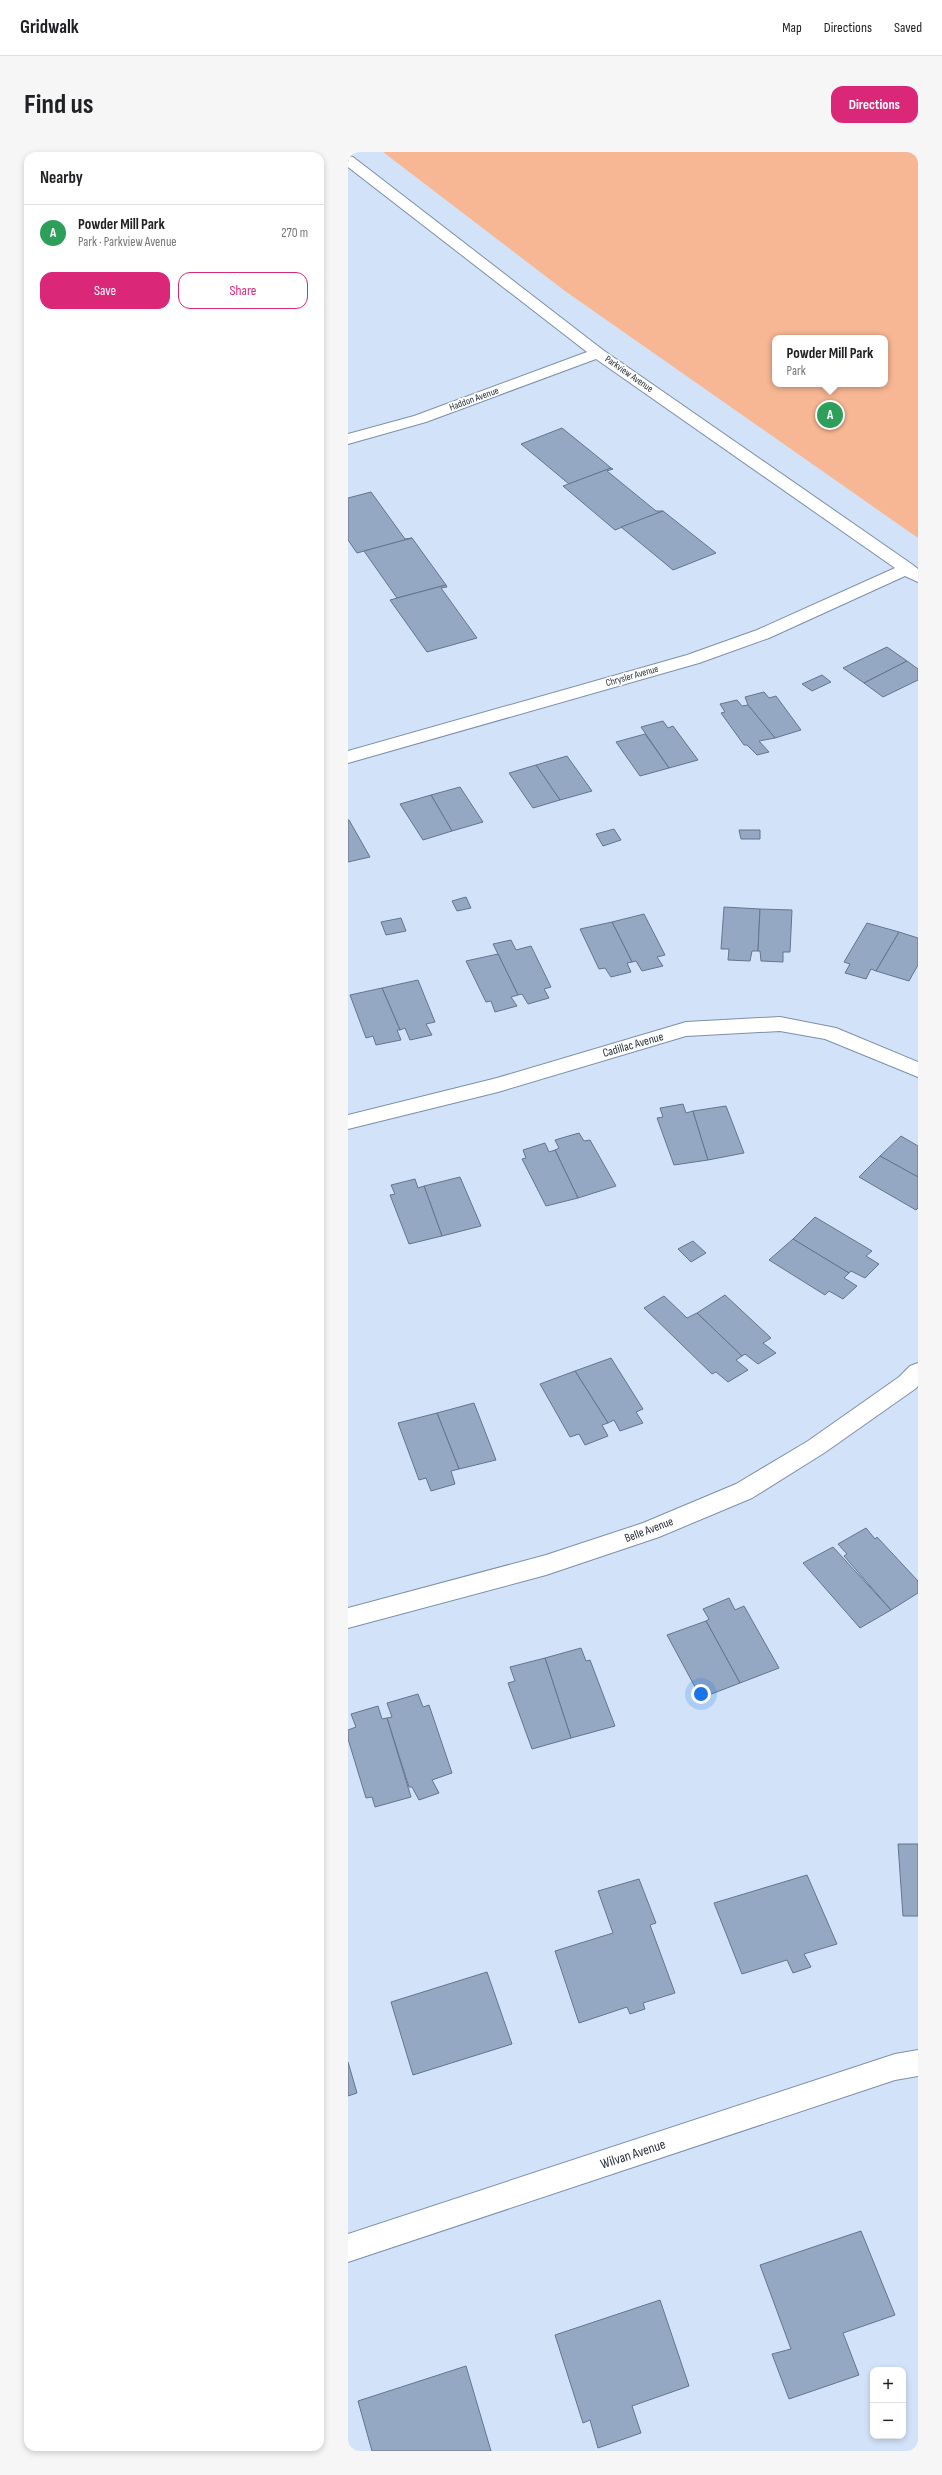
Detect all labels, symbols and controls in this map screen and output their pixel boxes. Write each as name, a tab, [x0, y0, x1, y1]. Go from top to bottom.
text: Gridwalk	[20, 16, 79, 39]
text: Map	[782, 19, 802, 36]
text: Directions	[824, 19, 872, 36]
text: Saved	[894, 19, 922, 36]
button: Directions	[831, 86, 918, 123]
text: Find us	[24, 88, 93, 121]
text: Nearby	[40, 168, 83, 188]
text: Powder Mill Park	[78, 215, 165, 234]
text: A	[50, 225, 56, 241]
text: 270 m	[281, 225, 308, 241]
text: Park · Parkview Avenue	[78, 234, 177, 250]
button: Save	[40, 272, 170, 309]
button: Share	[178, 272, 308, 309]
popup	[772, 335, 888, 387]
text: Powder Mill Park	[787, 344, 873, 363]
street label: Parkview Avenue	[603, 353, 655, 395]
text: Park	[787, 363, 806, 379]
street label: Haddon Avenue	[448, 385, 500, 413]
pin: A	[817, 400, 843, 430]
street label: Chrysler Avenue	[604, 663, 660, 689]
street label: Cadillac Avenue	[601, 1029, 665, 1061]
street label: Belle Avenue	[623, 1514, 676, 1546]
your location	[691, 1684, 711, 1704]
street label: Wilvan Avenue	[598, 2136, 668, 2172]
map controls	[870, 2367, 906, 2439]
button: +	[870, 2367, 906, 2403]
button: −	[870, 2403, 906, 2439]

